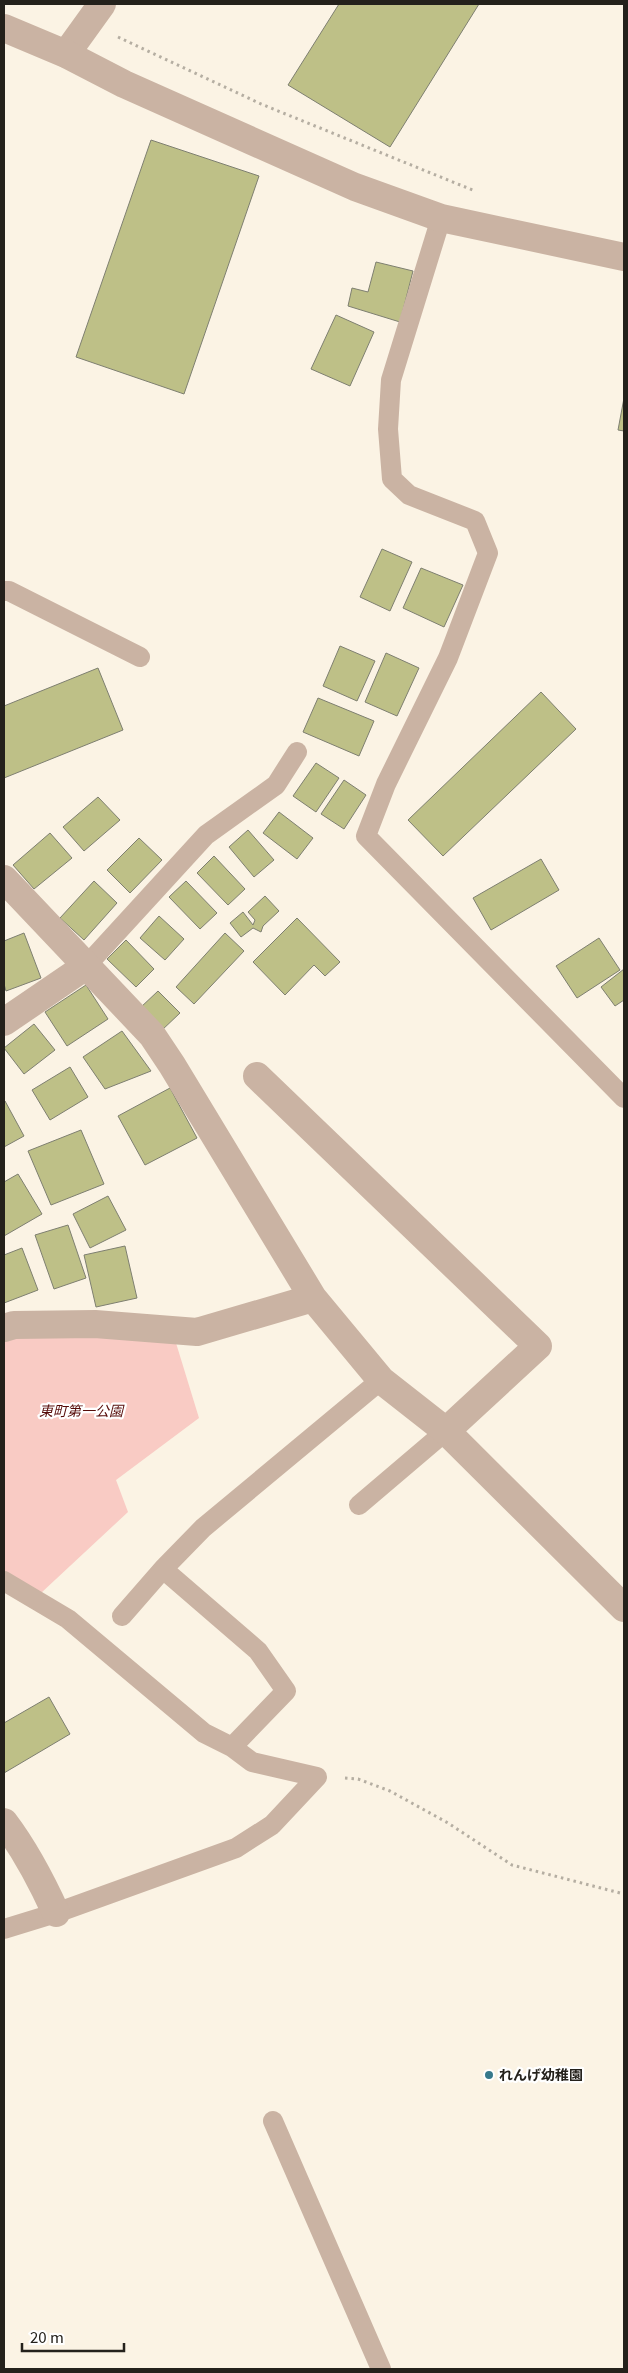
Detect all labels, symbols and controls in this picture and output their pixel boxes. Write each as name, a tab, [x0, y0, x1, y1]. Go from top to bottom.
park label: 東町第一公園	[39, 1400, 125, 1420]
place label: れんげ幼稚園	[499, 2064, 583, 2084]
marker: れんげ幼稚園	[483, 2069, 495, 2081]
scale bar	[22, 2320, 125, 2352]
text: 20 m	[30, 2326, 64, 2347]

